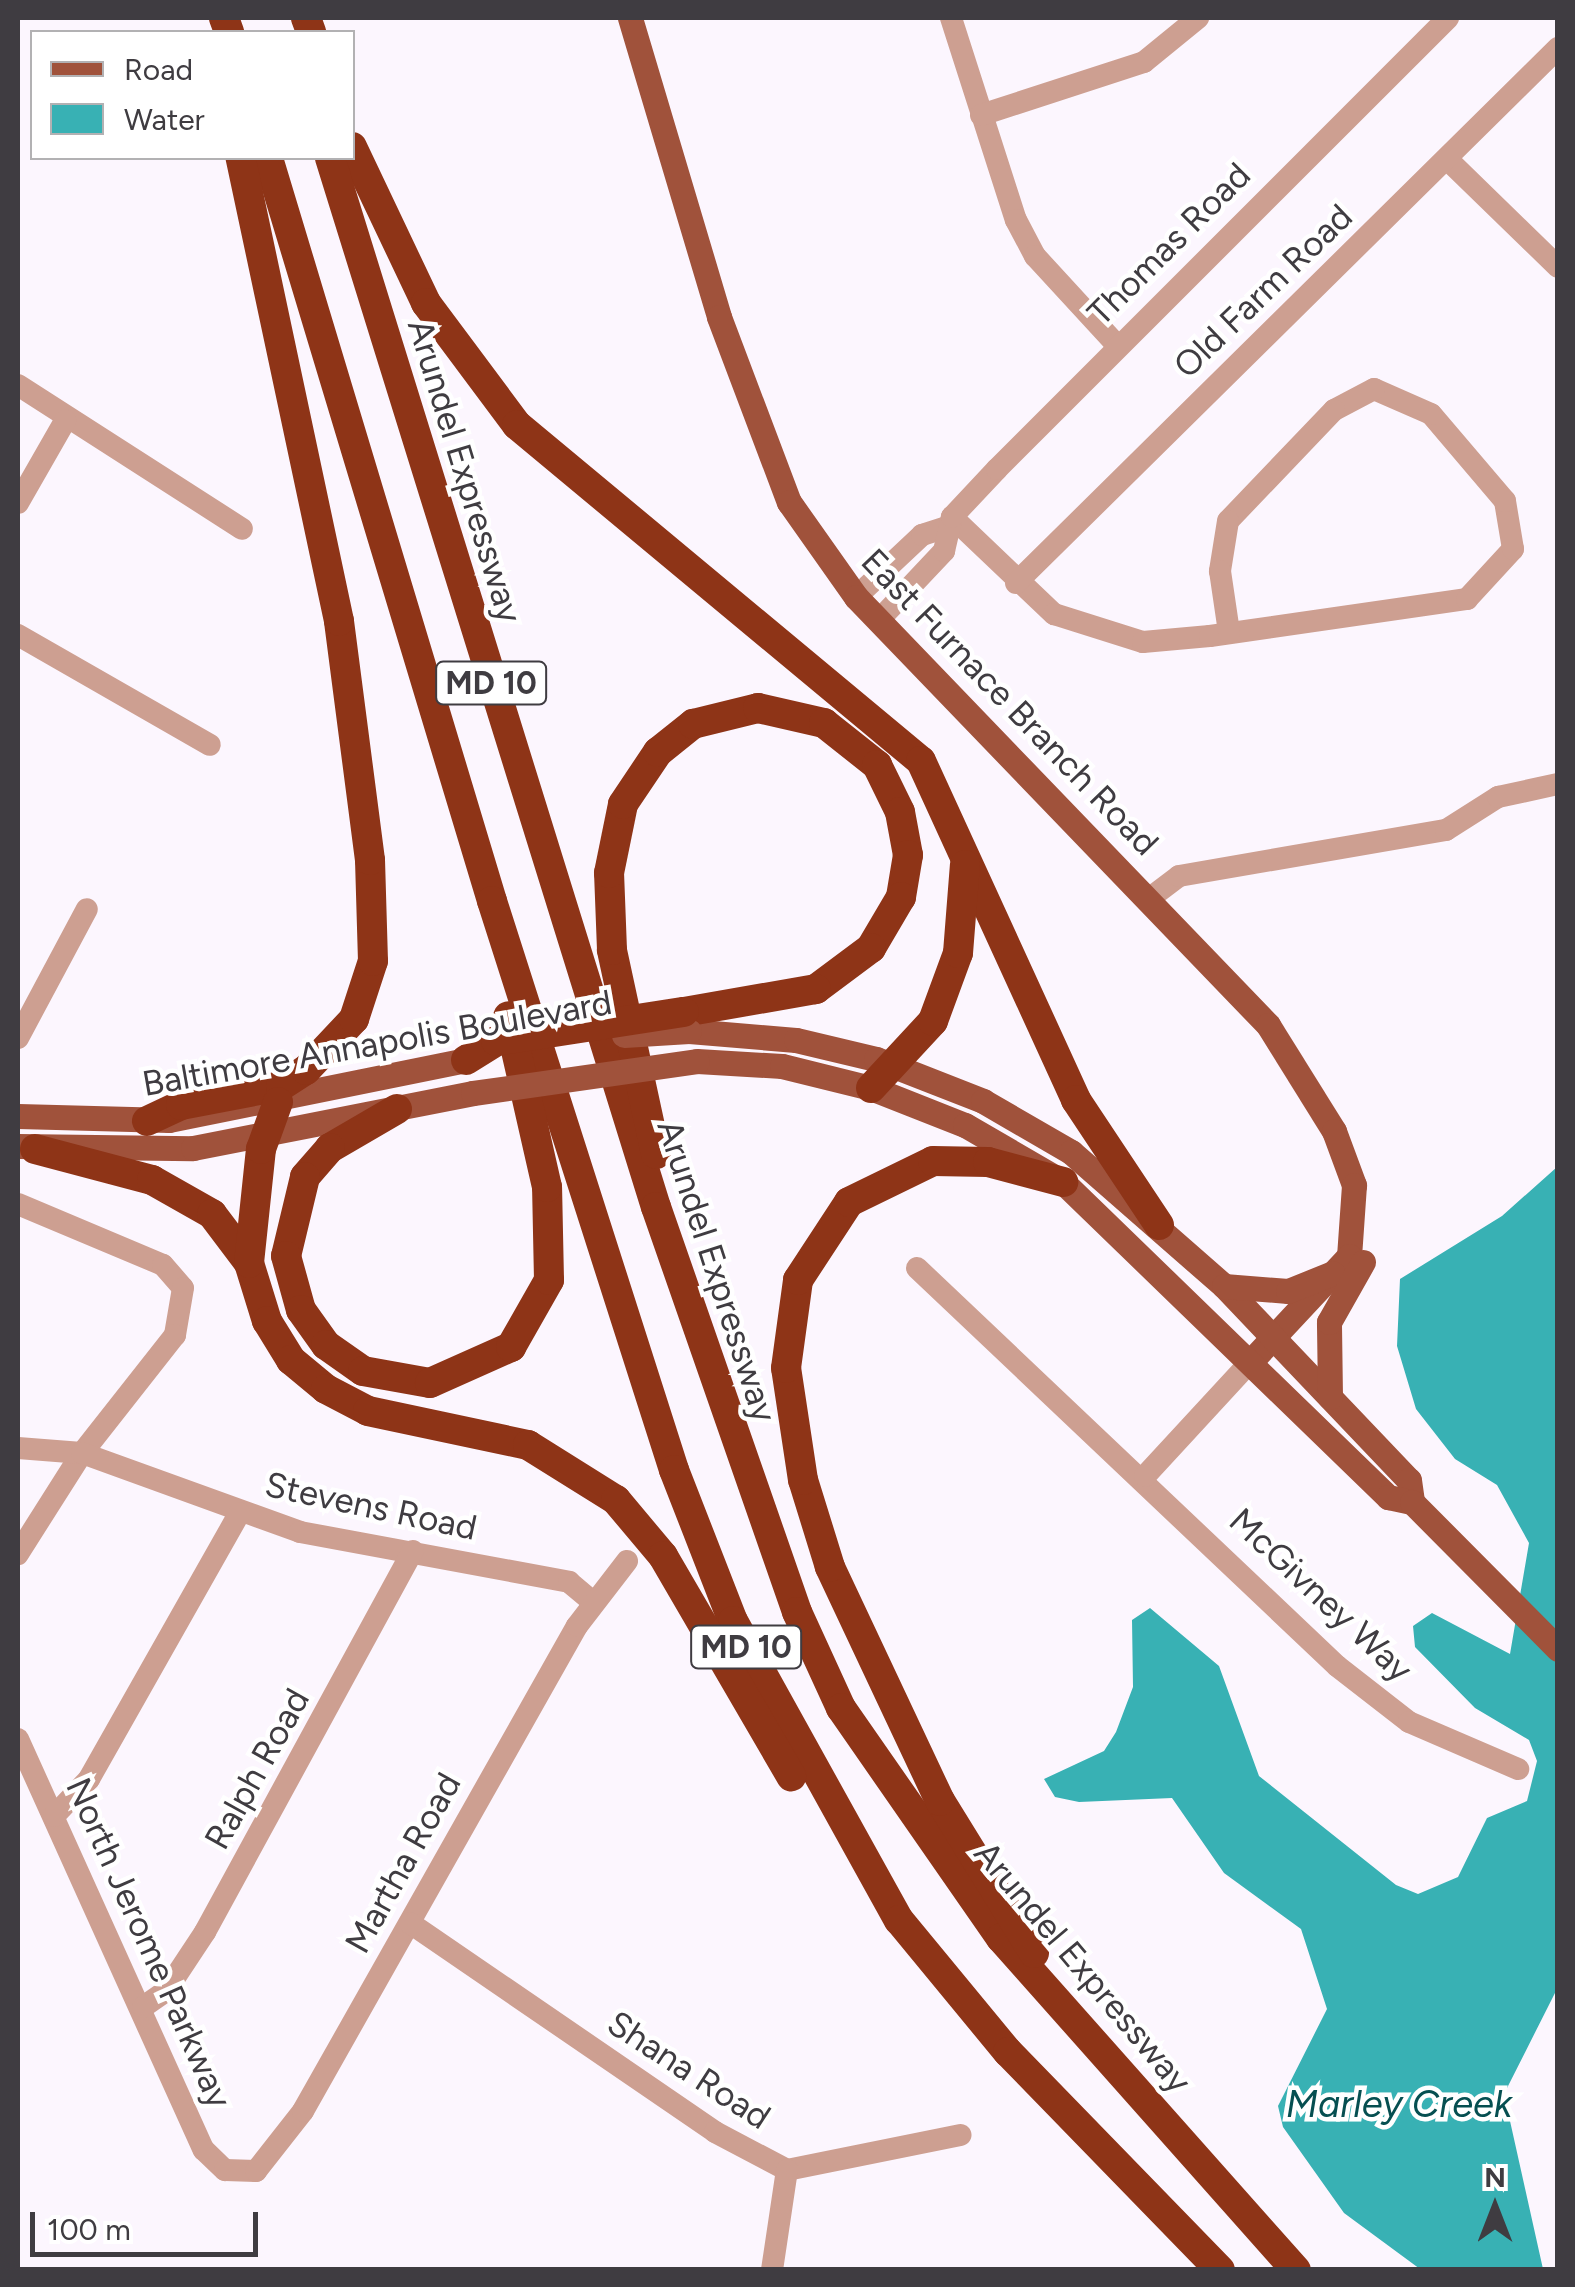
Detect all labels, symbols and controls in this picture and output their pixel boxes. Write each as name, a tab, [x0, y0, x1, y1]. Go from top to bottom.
legend	[30, 30, 355, 160]
text: Road	[124, 51, 193, 88]
text: Water	[124, 101, 205, 138]
street label: Thomas Road	[1079, 154, 1259, 334]
street label: Old Farm Road	[1165, 195, 1361, 387]
street label: Arundel Expressway	[399, 314, 531, 628]
street label: East Furnace Branch Road	[853, 540, 1167, 864]
road number: MD 10	[434, 656, 548, 710]
street label: Baltimore Annapolis Boulevard	[139, 981, 615, 1105]
street label: Arundel Expressway	[648, 1115, 786, 1427]
street label: Stevens Road	[261, 1463, 481, 1549]
street label: McGivney Way	[1221, 1500, 1421, 1690]
road number: MD 10	[688, 1620, 804, 1674]
street label: Ralph Road	[196, 1681, 318, 1857]
street label: Martha Road	[336, 1766, 470, 1960]
street label: North Jerome Parkway	[57, 1771, 241, 2115]
street label: Arundel Expressway	[966, 1833, 1200, 2101]
street label: Shana Road	[600, 2002, 778, 2138]
water label: Marley Creek	[1286, 2082, 1512, 2128]
north arrow	[1445, 2157, 1545, 2257]
text: N	[1484, 2160, 1506, 2194]
scale bar	[35, 2192, 262, 2254]
text: 100 m	[47, 2211, 131, 2248]

